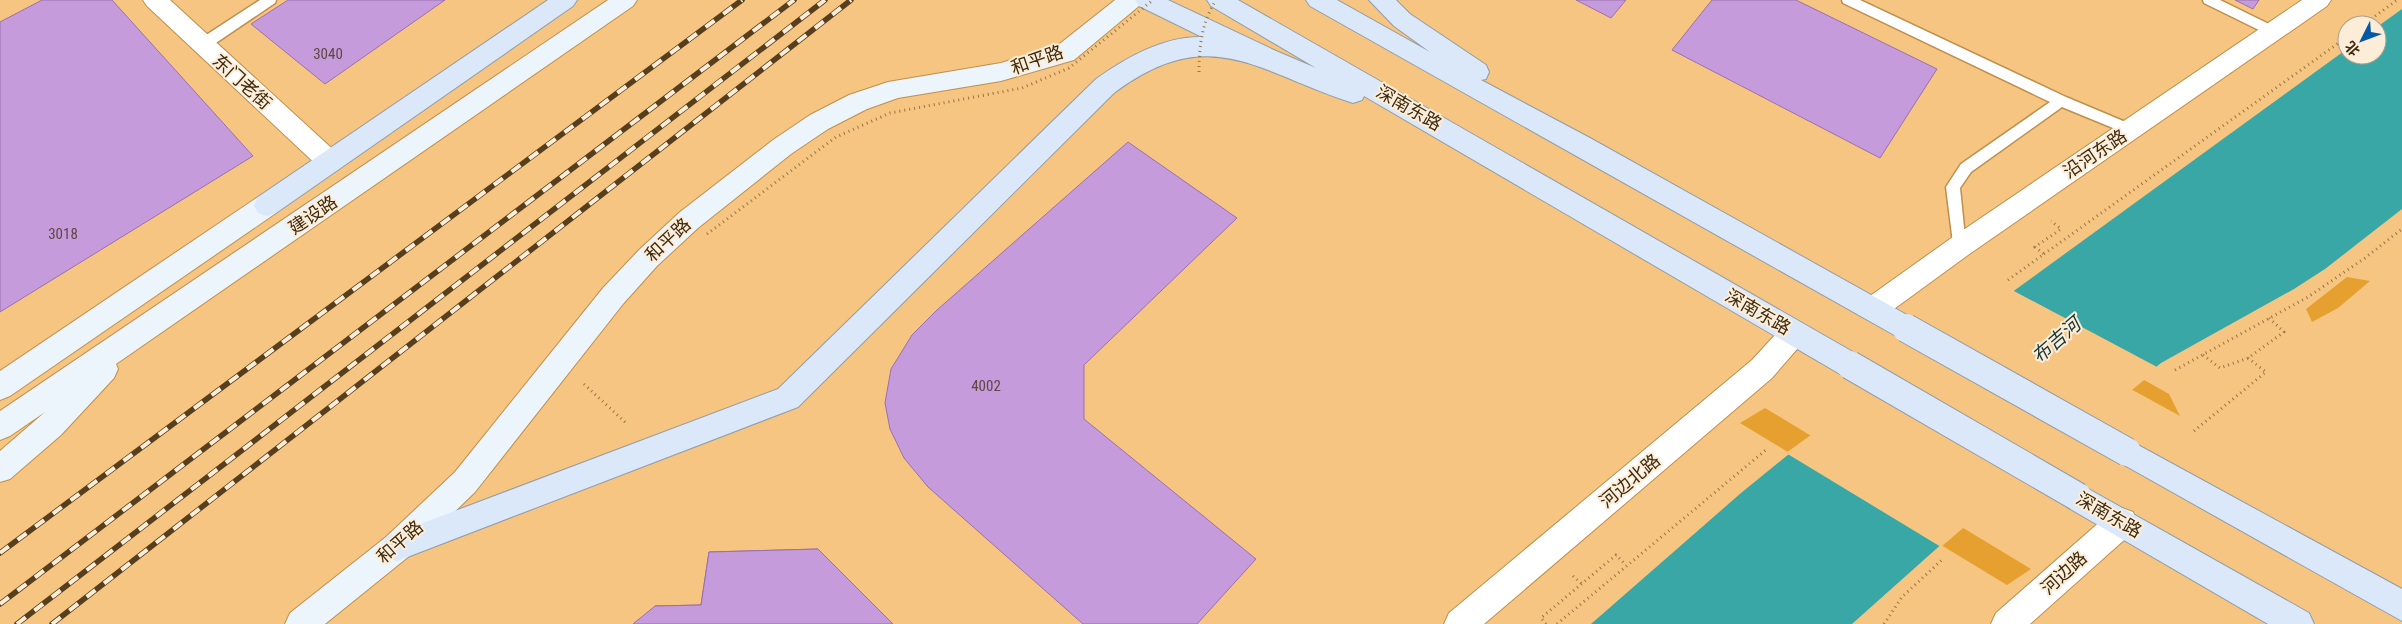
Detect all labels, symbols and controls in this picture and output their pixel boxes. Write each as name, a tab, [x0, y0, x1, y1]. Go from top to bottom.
north arrow	[2337, 15, 2387, 65]
text: 北	[2342, 38, 2363, 59]
street label: 和平路	[1008, 41, 1066, 78]
house number: 3040	[313, 45, 343, 63]
street label: 东门老街	[209, 50, 276, 114]
street label: 深南东路	[1373, 80, 1446, 135]
street label: 沿河东路	[2059, 125, 2130, 182]
street label: 建设路	[284, 191, 341, 238]
street label: 和平路	[641, 214, 695, 266]
house number: 3018	[48, 225, 78, 243]
street label: 深南东路	[1722, 284, 1795, 339]
water label: 布吉河	[2027, 310, 2088, 368]
house number: 4002	[971, 377, 1001, 395]
street label: 河边北路	[1595, 449, 1664, 512]
street label: 深南东路	[2073, 487, 2146, 542]
street label: 和平路	[372, 516, 427, 567]
street label: 河边路	[2037, 547, 2091, 598]

